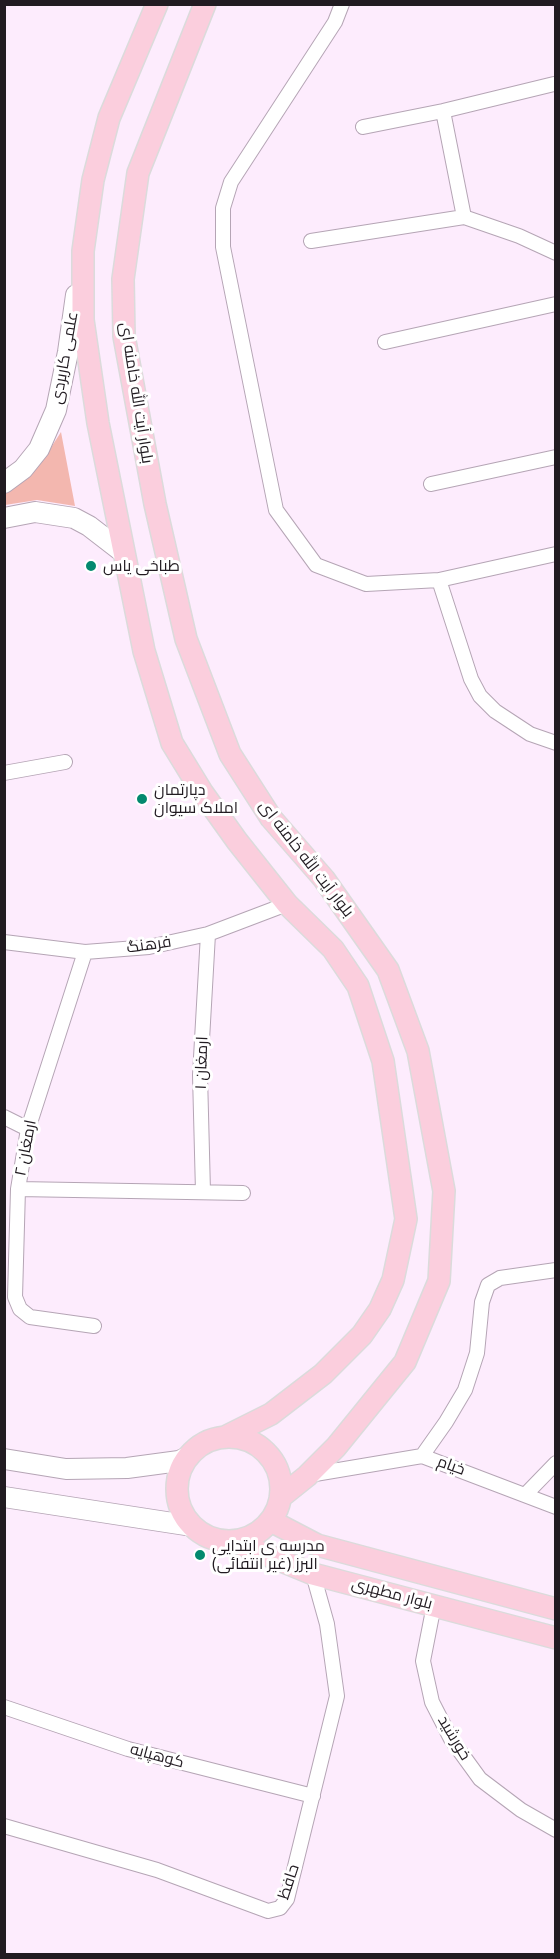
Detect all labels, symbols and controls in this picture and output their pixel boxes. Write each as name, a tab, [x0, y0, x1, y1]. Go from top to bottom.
street label: علمی کاربردی	[47, 310, 83, 406]
street label: بلوار آیت الله خامنه ای	[115, 321, 157, 465]
place label: طباخی یاس	[103, 556, 180, 576]
marker: طباخی یاس	[84, 559, 98, 573]
place label: دپارتمان املاک سیوان	[154, 780, 238, 818]
marker: دپارتمان املاک سیوان	[135, 792, 149, 806]
street label: بلوار آیت الله خامنه ای	[254, 797, 358, 921]
street label: فرهنگ	[125, 932, 173, 958]
street label: ارمغان ۱	[191, 1036, 213, 1090]
street label: ارمغان ۲	[11, 1118, 41, 1178]
street label: خیام	[434, 1452, 468, 1480]
place label: مدرسه ی ابتدایی (غیر انتفائی) البرز	[212, 1536, 325, 1574]
marker: مدرسه ی ابتدایی (غیر انتفائی) البرز	[193, 1548, 207, 1562]
street label: بلوار مطهری	[349, 1574, 435, 1614]
street label: خورشید	[433, 1712, 475, 1764]
street label: کوهپایه	[128, 1740, 186, 1772]
street label: حافظ	[274, 1862, 304, 1902]

